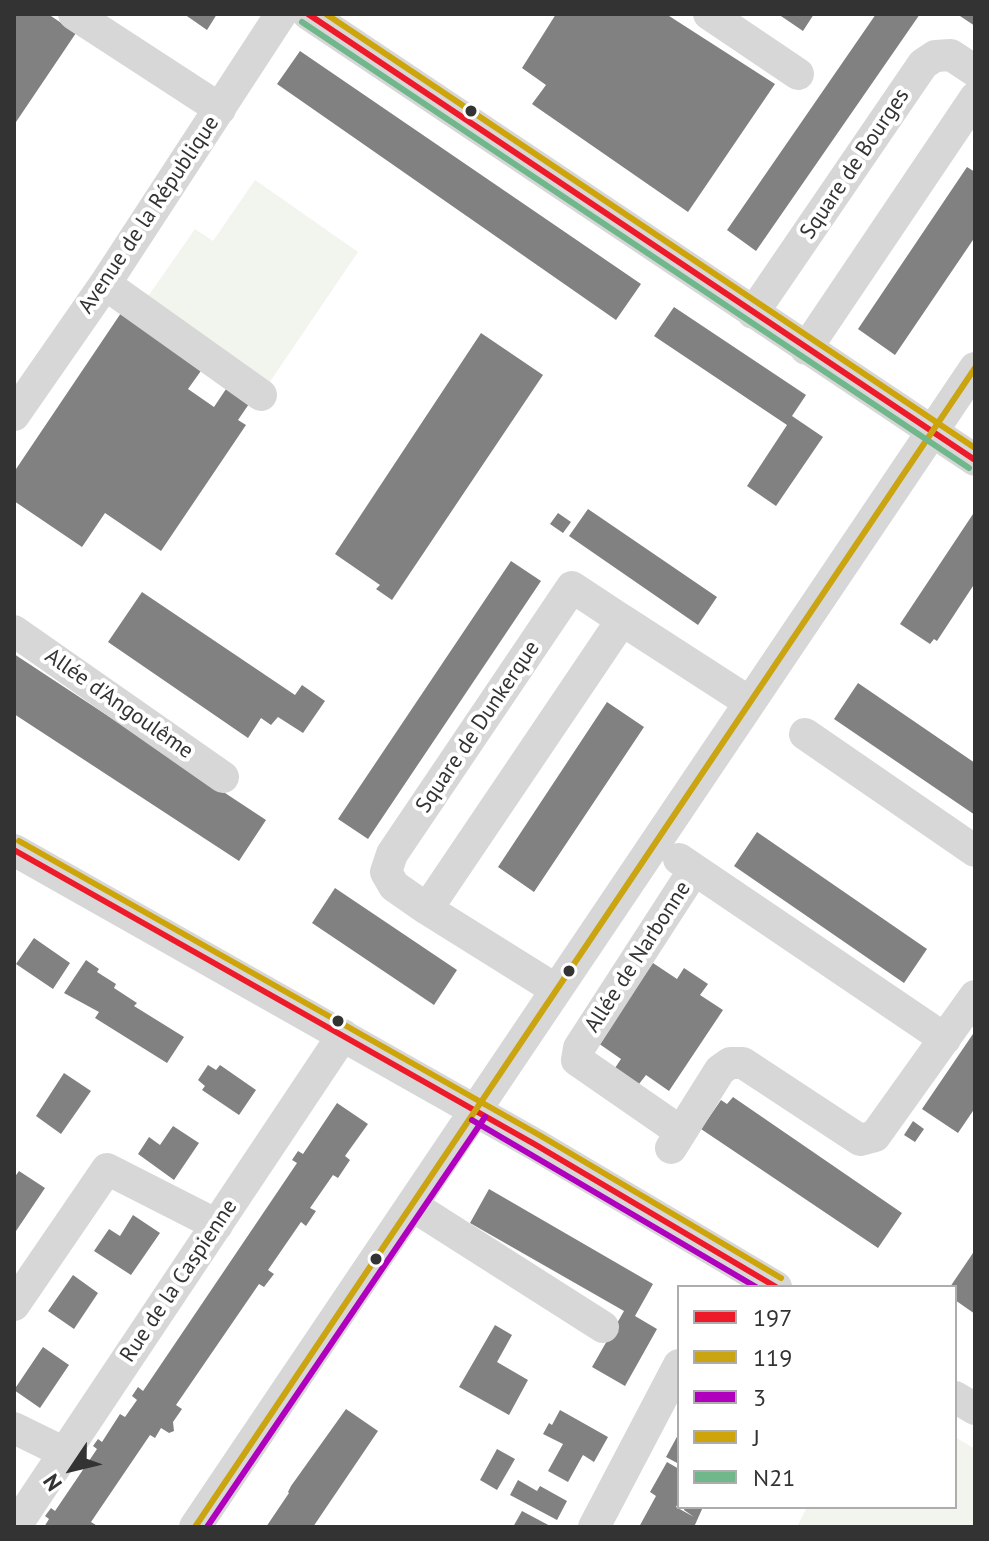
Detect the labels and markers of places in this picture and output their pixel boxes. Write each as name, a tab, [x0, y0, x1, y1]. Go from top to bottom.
unlabelled marker	[463, 103, 479, 119]
unlabelled marker	[561, 963, 577, 979]
unlabelled marker	[330, 1013, 346, 1029]
unlabelled marker	[368, 1251, 384, 1267]

